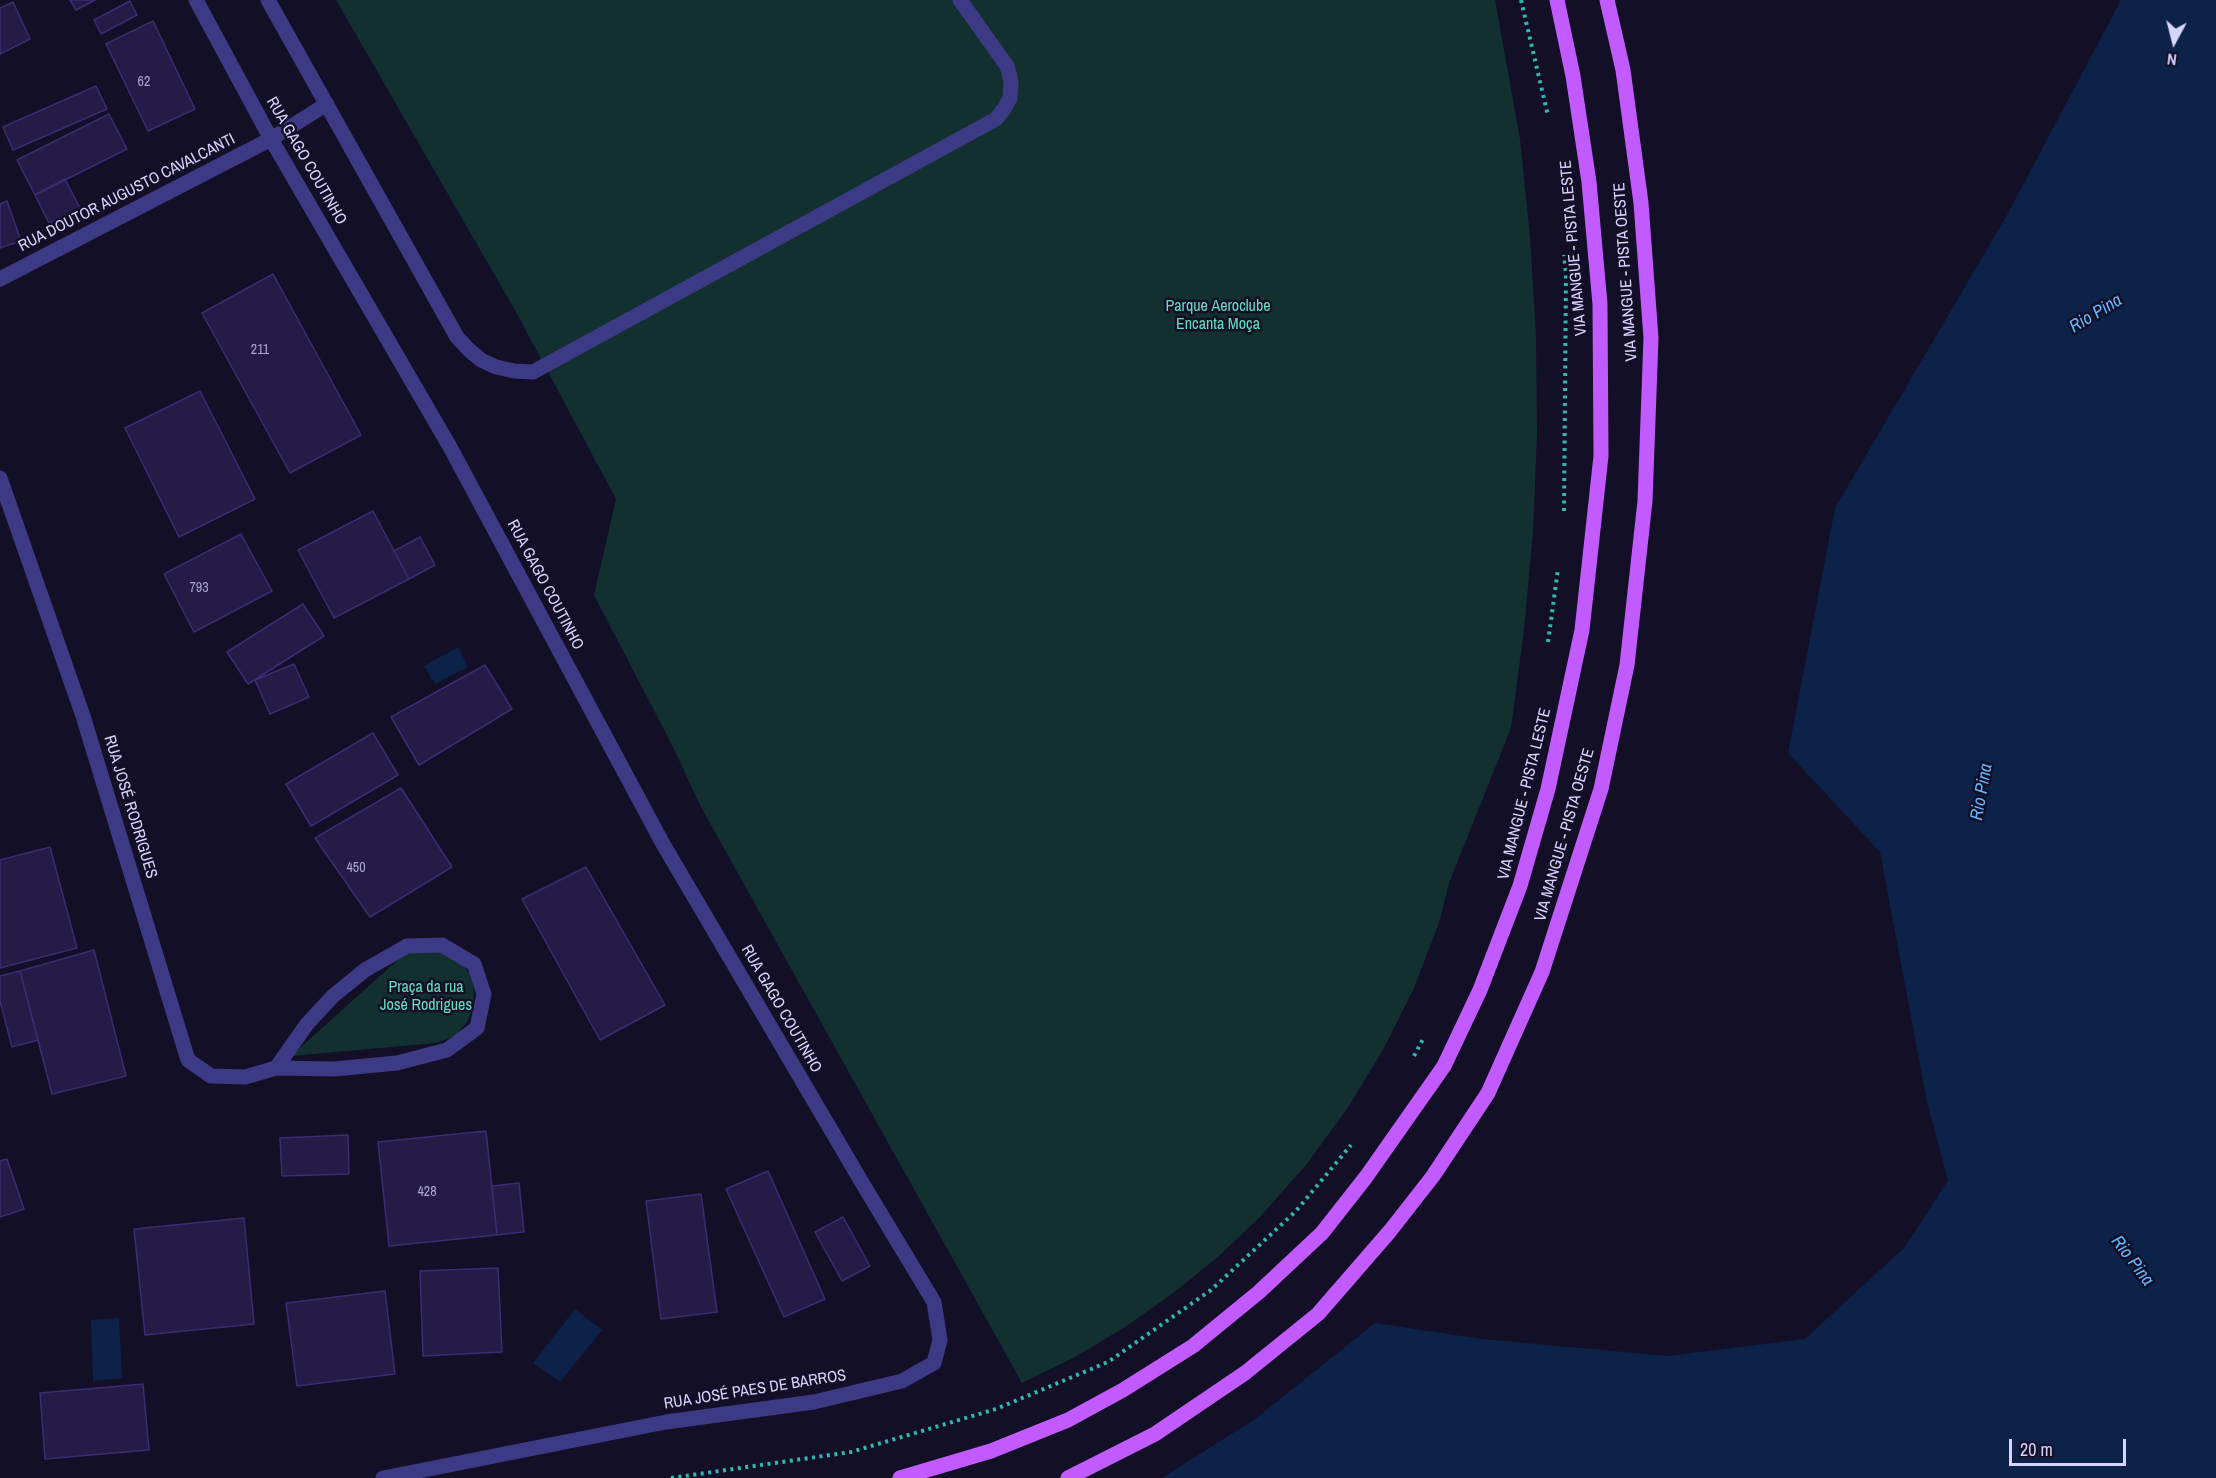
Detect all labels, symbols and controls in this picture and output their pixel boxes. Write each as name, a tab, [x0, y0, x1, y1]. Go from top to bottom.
north arrow	[2144, 12, 2204, 72]
text: N	[2166, 48, 2178, 71]
house number: 62	[138, 74, 150, 90]
street label: RUA GAGO COUTINHO	[262, 94, 350, 228]
street label: RUA DOUTOR AUGUSTO CAVALCANTI	[16, 130, 238, 256]
street label: VIA MANGUE - PISTA LESTE	[1557, 159, 1591, 337]
street label: VIA MANGUE - PISTA OESTE	[1610, 182, 1642, 362]
water label: Rio Pina	[2066, 290, 2126, 338]
park label: Parque Aeroclube Encanta Moça	[1165, 297, 1271, 335]
house number: 211	[251, 342, 269, 358]
street label: RUA GAGO COUTINHO	[503, 517, 587, 653]
house number: 793	[189, 580, 209, 596]
street label: VIA MANGUE - PISTA LESTE	[1494, 706, 1556, 882]
street label: RUA JOSÉ RODRIGUES	[99, 733, 161, 881]
street label: VIA MANGUE - PISTA OESTE	[1531, 746, 1599, 924]
water label: Rio Pina	[1966, 762, 1998, 822]
house number: 450	[346, 860, 366, 876]
street label: RUA GAGO COUTINHO	[737, 942, 825, 1076]
park label: Praça da rua José Rodrigues	[380, 978, 472, 1016]
house number: 428	[417, 1184, 437, 1200]
water label: Rio Pina	[2106, 1232, 2158, 1290]
street label: RUA JOSÉ PAES DE BARROS	[663, 1366, 847, 1414]
scale bar	[2012, 1427, 2129, 1465]
text: 20 m	[2020, 1437, 2053, 1462]

